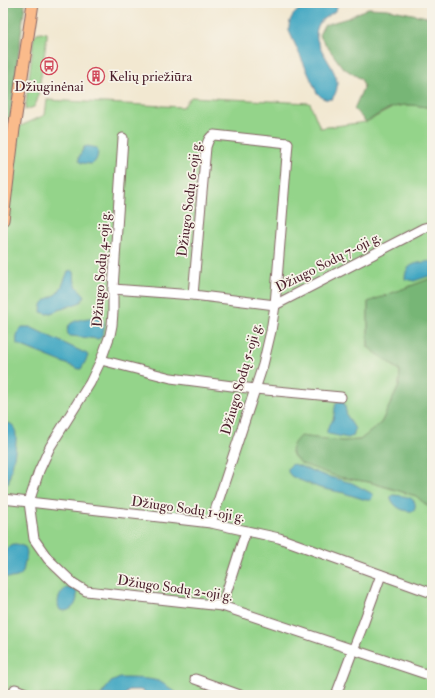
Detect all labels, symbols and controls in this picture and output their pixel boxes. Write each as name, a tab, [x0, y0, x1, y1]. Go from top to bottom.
bus stop icon: Džiuginėnai	[39, 56, 59, 76]
building icon: Kelių priežiūra	[86, 66, 106, 86]
place label: Kelių priežiūra	[109, 68, 193, 86]
place label: Džiuginėnai	[14, 78, 84, 95]
street label: Džiugo Sodų 6-oji g.	[173, 140, 205, 258]
street label: Džiugo Sodų 4-oji g.	[88, 210, 114, 328]
street label: Džiugo Sodų 7-oji g.	[273, 228, 384, 296]
street label: Džiugo Sodų 5-oji g.	[217, 321, 265, 437]
street label: Džiugo Sodų 1-oji g.	[130, 493, 246, 525]
street label: Džiugo Sodų 2-oji g.	[116, 571, 234, 605]

